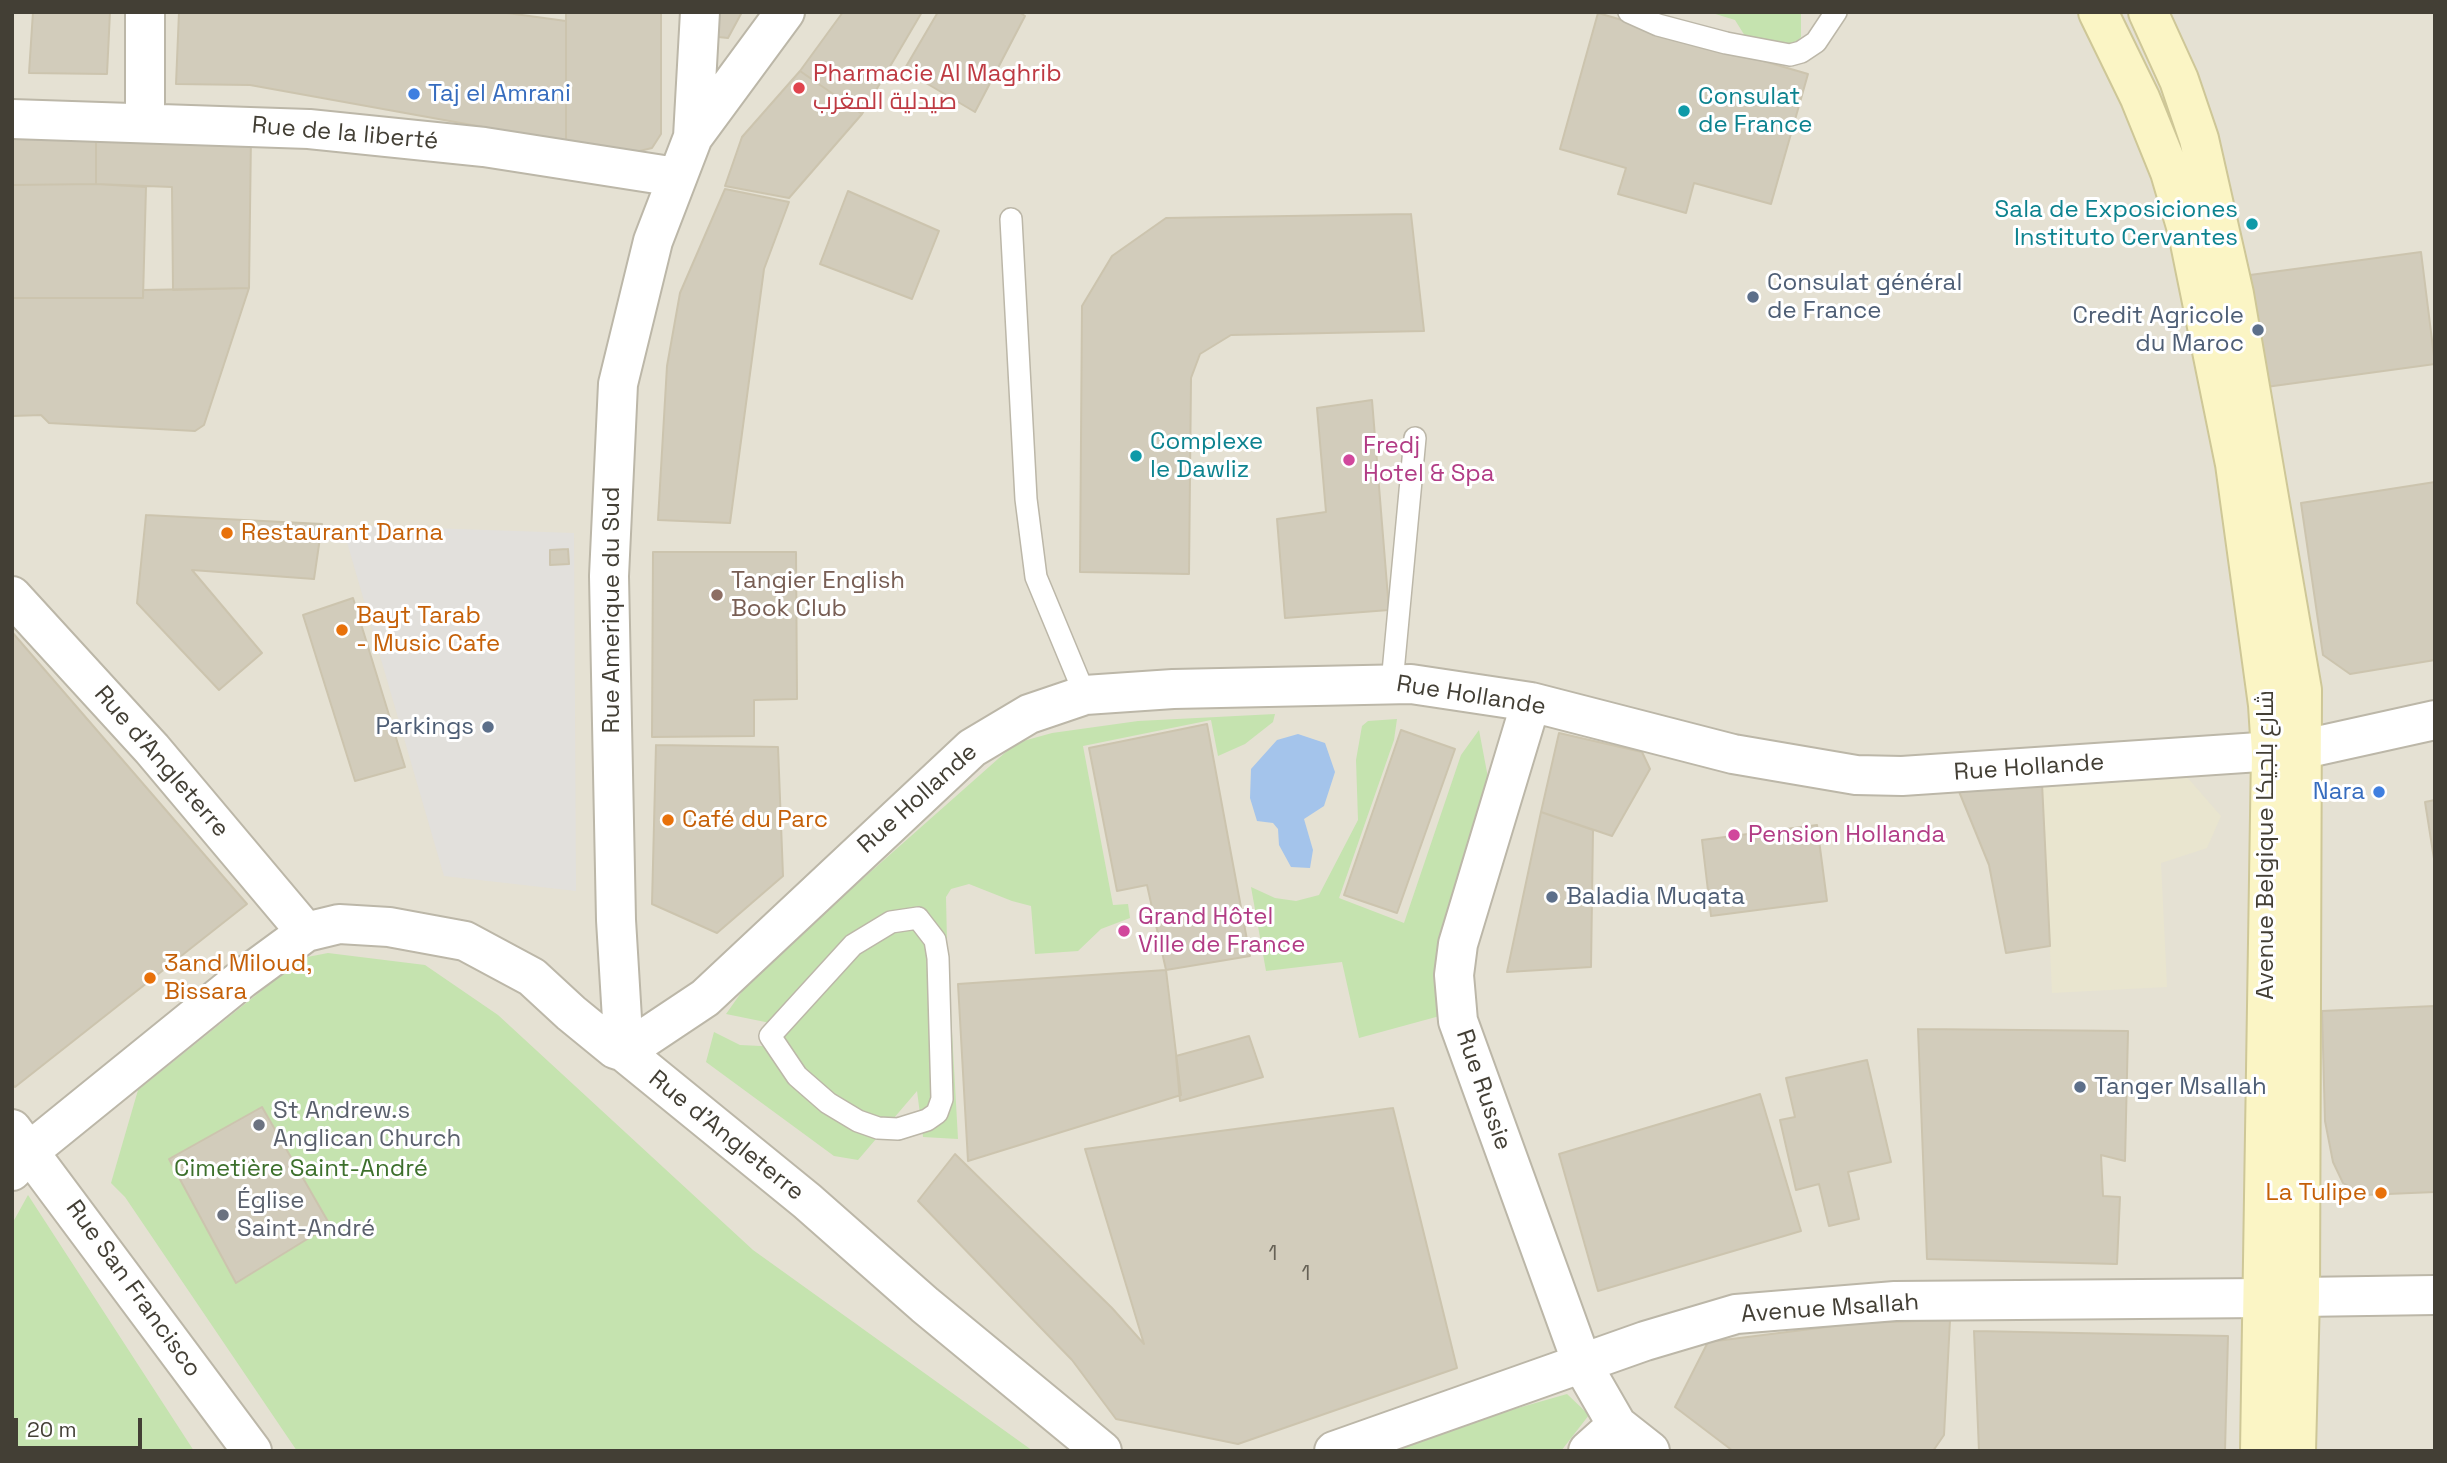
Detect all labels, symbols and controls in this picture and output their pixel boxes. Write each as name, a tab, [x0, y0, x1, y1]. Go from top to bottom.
place label: Pharmacie Al Maghrib صيدلية المغرب	[813, 60, 1062, 116]
place label: Taj el Amrani	[428, 80, 571, 108]
marker: Pharmacie Al Maghrib صيدلية المغرب	[791, 80, 807, 96]
place label: Consulat de France	[1698, 83, 1813, 139]
marker: Taj el Amrani	[406, 86, 422, 102]
marker: Consulat de France	[1676, 103, 1692, 119]
street label: Rue de la liberté	[251, 111, 439, 157]
place label: Sala de Exposiciones Instituto Cervantes	[1995, 196, 2238, 252]
marker: Sala de Exposiciones Instituto Cervantes	[2244, 216, 2260, 232]
place label: Consulat général de France	[1767, 269, 1962, 325]
marker: Consulat général de France	[1745, 289, 1761, 305]
place label: Credit Agricole du Maroc	[2072, 302, 2244, 358]
marker: Credit Agricole du Maroc	[2250, 322, 2266, 338]
place label: Complexe le Dawliz	[1150, 428, 1263, 484]
place label: Fredj Hotel & Spa	[1363, 432, 1495, 488]
marker: Complexe le Dawliz	[1128, 448, 1144, 464]
marker: Fredj Hotel & Spa	[1341, 452, 1357, 468]
street label: Rue Amerique du Sud	[598, 487, 626, 733]
place label: Restaurant Darna	[241, 519, 443, 547]
marker: Restaurant Darna	[219, 525, 235, 541]
place label: Tangier English Book Club	[731, 567, 905, 623]
marker: Tangier English Book Club	[709, 587, 725, 603]
place label: Bayt Tarab - Music Cafe	[356, 602, 500, 658]
marker: Bayt Tarab - Music Cafe	[334, 622, 350, 638]
street label: Rue Hollande	[1394, 670, 1548, 722]
street label: Rue d'Angleterre	[87, 680, 235, 844]
street label: Avenue Belgique شارع بلجيكا	[2252, 690, 2280, 1000]
place label: Parkings	[375, 713, 474, 741]
marker: Parkings	[480, 719, 496, 735]
street label: Rue Hollande	[852, 738, 984, 860]
street label: Rue Hollande	[1953, 748, 2105, 788]
place label: Nara	[2313, 778, 2365, 806]
marker: Nara	[2371, 784, 2387, 800]
place label: Café du Parc	[682, 806, 828, 834]
marker: Café du Parc	[660, 812, 676, 828]
place label: Pension Hollanda	[1748, 821, 1945, 849]
marker: Pension Hollanda	[1726, 827, 1742, 843]
place label: Baladia Muqata	[1566, 883, 1745, 911]
marker: Baladia Muqata	[1544, 889, 1560, 905]
place label: Grand Hôtel Ville de France	[1138, 903, 1305, 959]
marker: Grand Hôtel Ville de France	[1116, 923, 1132, 939]
place label: 3and Miloud, Bissara	[164, 950, 312, 1006]
marker: 3and Miloud, Bissara	[142, 970, 158, 986]
street label: Rue Russie	[1449, 1026, 1517, 1154]
street label: Rue d'Angleterre	[643, 1065, 809, 1207]
place label: Tanger Msallah	[2094, 1073, 2267, 1101]
marker: Tanger Msallah	[2072, 1079, 2088, 1095]
place label: St Andrew.s Anglican Church	[273, 1097, 461, 1153]
marker: St Andrew.s Anglican Church	[251, 1117, 267, 1133]
park label: Cimetière Saint-André	[174, 1155, 428, 1183]
place label: La Tulipe	[2266, 1179, 2367, 1207]
marker: La Tulipe	[2373, 1185, 2389, 1201]
place label: Église Saint-André	[237, 1187, 375, 1243]
street label: Rue San Francisco	[59, 1195, 207, 1383]
marker: Église Saint-André	[215, 1207, 231, 1223]
house number: 1	[1269, 1241, 1277, 1267]
house number: 1	[1302, 1261, 1310, 1287]
street label: Avenue Msallah	[1740, 1288, 1920, 1330]
scale bar	[18, 1404, 145, 1448]
text: 20 m	[27, 1416, 77, 1443]

